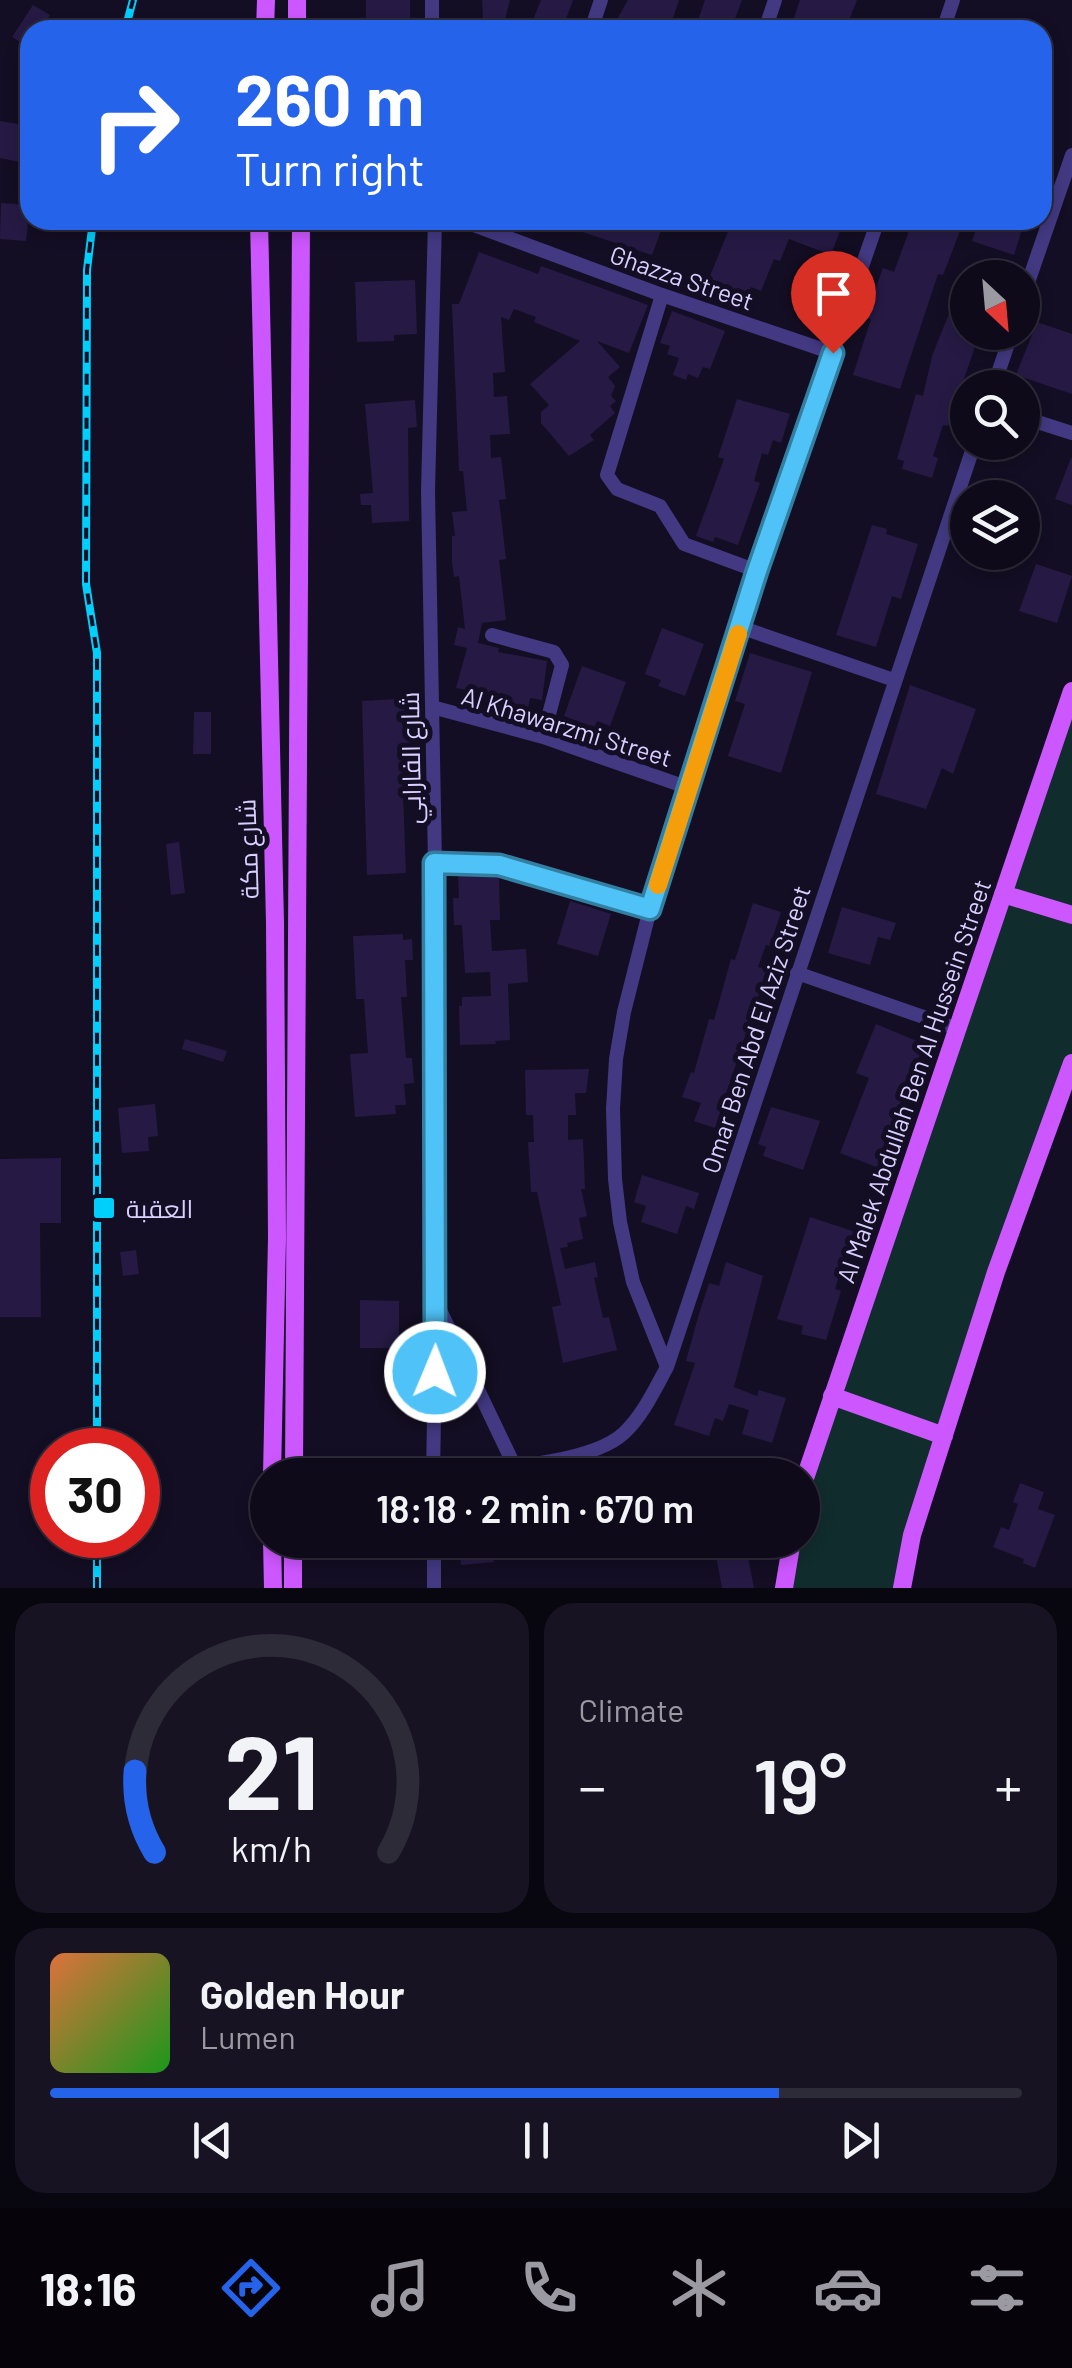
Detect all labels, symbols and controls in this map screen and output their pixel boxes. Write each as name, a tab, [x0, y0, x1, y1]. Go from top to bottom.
text: 260 m	[235, 56, 424, 140]
icon: right	[70, 60, 200, 190]
text: Turn right	[235, 141, 425, 195]
street label: Ghazza Street	[606, 238, 758, 316]
pin	[791, 251, 876, 354]
north arrow	[950, 260, 1040, 350]
map controls	[950, 260, 1040, 570]
icon: arrive	[806, 266, 861, 321]
button: search	[950, 370, 1040, 460]
button: layers	[950, 480, 1040, 570]
street label: Al Khawarzmi Street	[458, 680, 676, 772]
street label: شارع الفارابي	[394, 691, 432, 824]
street label: شارع مكة	[230, 798, 267, 900]
street label: Al Malek Abdullah Ben Al Hussein Street	[830, 875, 996, 1287]
street label: Omar Ben Abd El Aziz Street	[694, 881, 816, 1177]
place label: العقبة	[126, 1193, 193, 1223]
marker: العقبة	[91, 1195, 117, 1221]
position arrow	[383, 1320, 487, 1424]
speed limit sign: 30	[30, 1428, 160, 1558]
text: 18:18 · 2 min · 670 m	[376, 1485, 694, 1531]
text: Climate	[579, 1690, 684, 1728]
text: 21	[225, 1706, 319, 1831]
text: 19°	[753, 1739, 847, 1829]
text: −	[579, 1752, 606, 1818]
text: +	[994, 1752, 1022, 1818]
text: km/h	[231, 1826, 312, 1869]
text: Golden Hour	[200, 1971, 405, 2017]
text: Lumen	[200, 2017, 296, 2055]
icon: previous	[185, 2113, 240, 2168]
icon: pause	[509, 2113, 564, 2168]
icon: next	[833, 2113, 888, 2168]
icon: directions	[216, 2253, 286, 2323]
icon: music	[365, 2253, 435, 2323]
icon: phone	[514, 2253, 584, 2323]
icon: climate	[664, 2253, 734, 2323]
icon: car	[813, 2253, 883, 2323]
icon: filters	[962, 2253, 1032, 2323]
text: 18:16	[40, 2261, 136, 2315]

